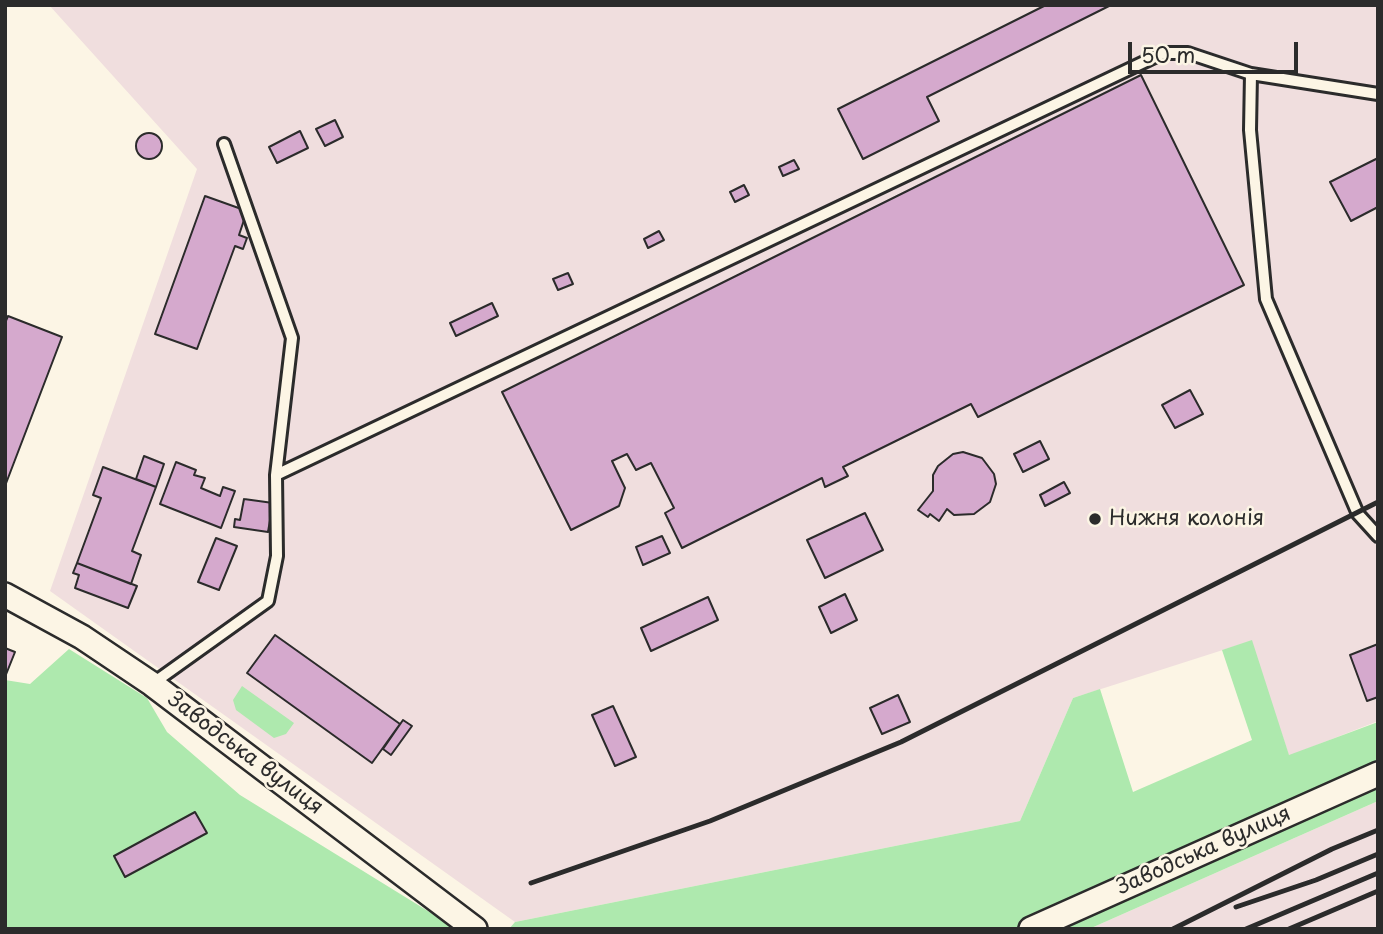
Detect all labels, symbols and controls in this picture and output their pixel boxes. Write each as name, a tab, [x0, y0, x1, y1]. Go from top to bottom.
scale bar	[1131, 28, 1301, 72]
text: 50 m	[1141, 38, 1195, 70]
place label: Нижня колонія	[1109, 506, 1264, 532]
marker: Нижня колонія	[1087, 511, 1103, 527]
street label: Заводська вулиця	[162, 687, 328, 821]
street label: Заводська вулиця	[1113, 801, 1295, 901]

